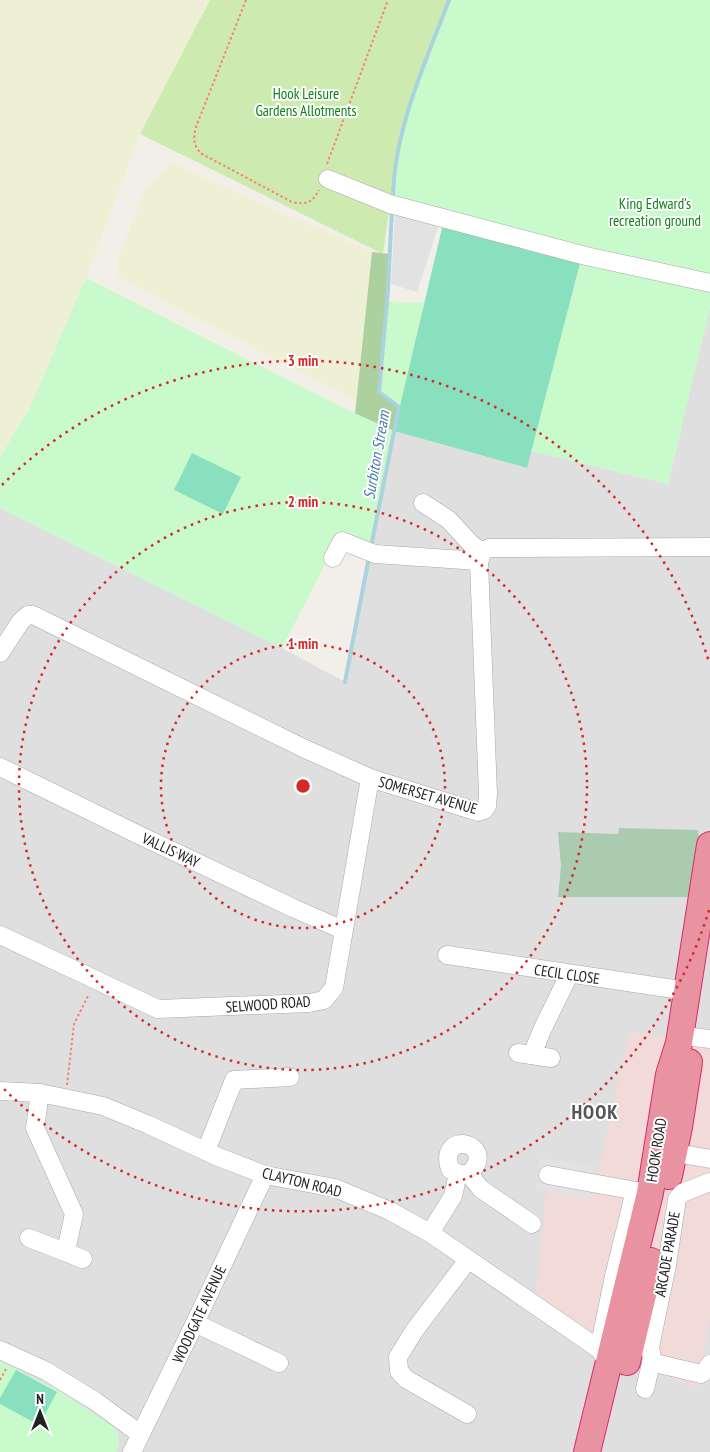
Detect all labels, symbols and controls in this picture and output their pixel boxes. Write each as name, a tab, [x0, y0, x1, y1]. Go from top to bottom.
park label: Hook Leisure Gardens Allotments	[255, 84, 357, 120]
park label: King Edward's recreation ground	[609, 194, 701, 230]
text: 3 min	[288, 351, 318, 370]
water label: Surbiton Stream	[358, 408, 394, 501]
text: 2 min	[288, 492, 318, 511]
text: 1 min	[288, 634, 318, 653]
street label: SOMERSET AVENUE	[376, 772, 480, 818]
centre of rings	[294, 777, 312, 795]
street label: VALLIS WAY	[138, 828, 203, 872]
street label: CECIL CLOSE	[533, 960, 601, 988]
street label: SELWOOD ROAD	[225, 992, 311, 1016]
district label: HOOK	[571, 1099, 619, 1125]
street label: HOOK ROAD	[642, 1117, 670, 1183]
street label: CLAYTON ROAD	[260, 1163, 344, 1201]
street label: ARCADE PARADE	[650, 1210, 684, 1298]
street label: WOODGATE AVENUE	[168, 1262, 230, 1366]
north arrow	[15, 1387, 65, 1437]
text: N	[36, 1390, 44, 1408]

